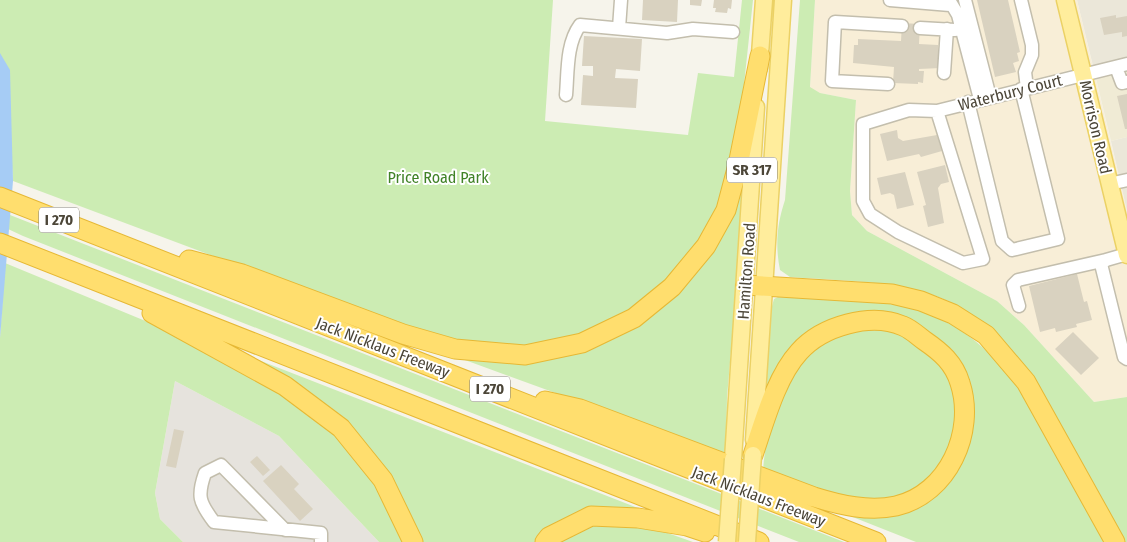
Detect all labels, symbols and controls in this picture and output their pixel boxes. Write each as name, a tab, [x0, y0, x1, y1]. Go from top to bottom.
street label: Waterbury Court	[956, 70, 1065, 115]
street label: Morrison Road	[1076, 78, 1116, 176]
road number: SR 317	[727, 158, 777, 182]
park label: Price Road Park	[387, 168, 489, 187]
road number: I 270	[39, 208, 79, 232]
street label: Hamilton Road	[734, 222, 759, 320]
street label: Jack Nicklaus Freeway	[313, 313, 453, 382]
road number: I 270	[470, 376, 510, 402]
street label: Jack Nicklaus Freeway	[689, 462, 829, 531]

